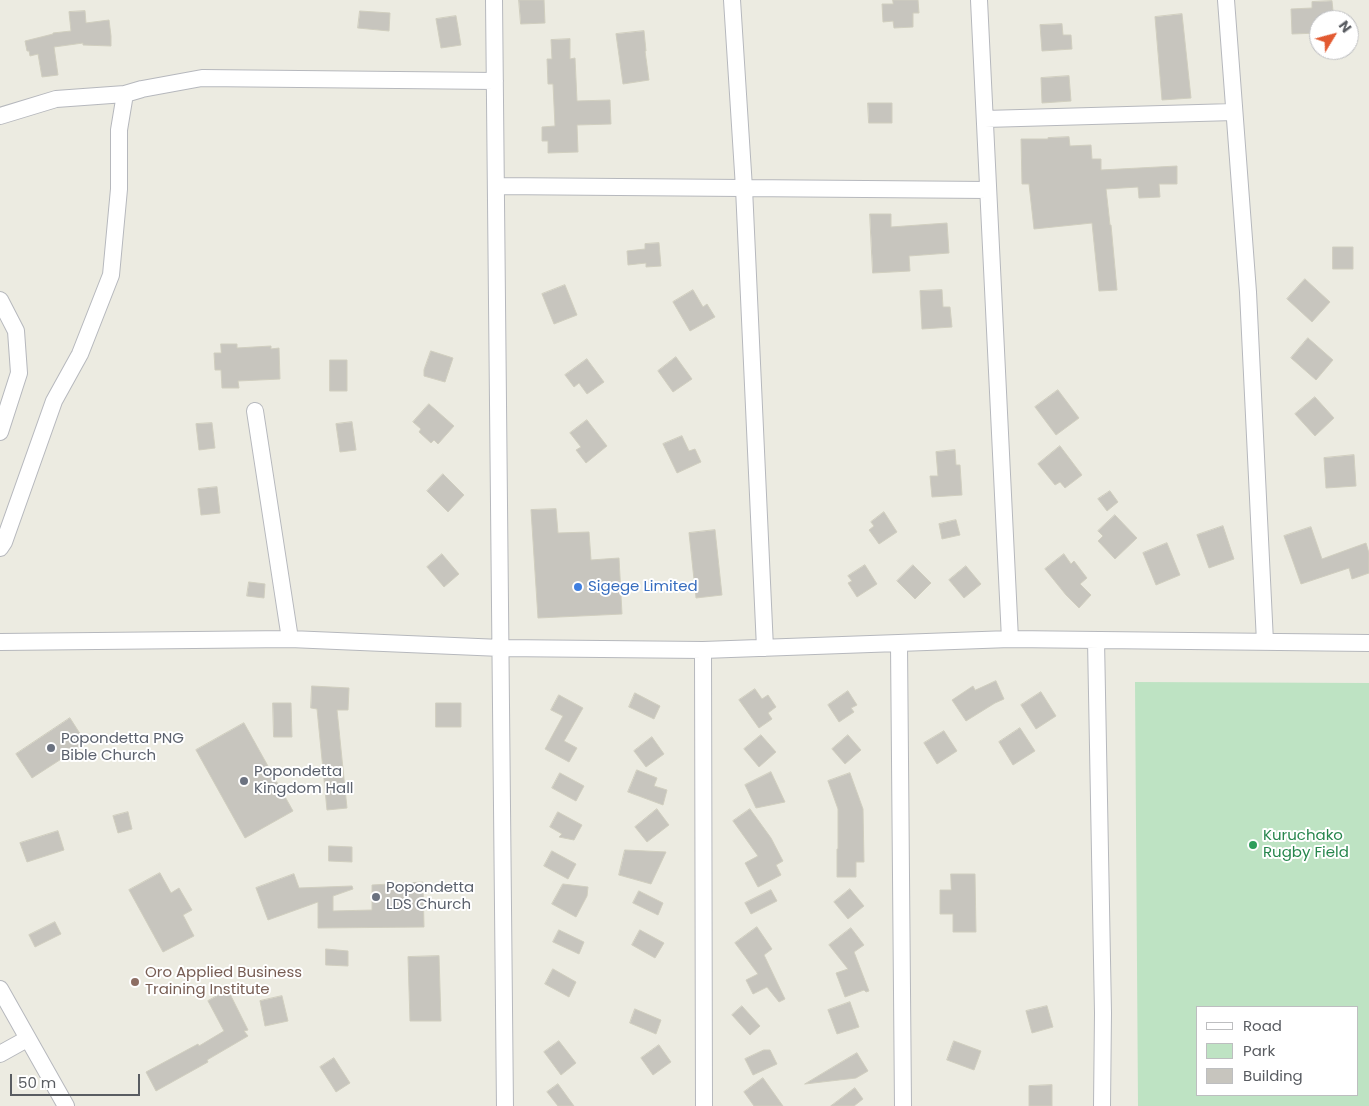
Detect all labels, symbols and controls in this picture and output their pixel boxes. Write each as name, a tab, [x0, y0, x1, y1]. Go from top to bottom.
north arrow	[1309, 10, 1359, 60]
text: N	[1334, 16, 1356, 37]
place label: Sigege Limited	[588, 578, 698, 596]
marker: Sigege Limited	[572, 581, 584, 593]
place label: Popondetta PNG Bible Church	[61, 730, 184, 765]
marker: Popondetta PNG Bible Church	[45, 742, 57, 754]
place label: Popondetta Kingdom Hall	[254, 763, 354, 798]
marker: Popondetta Kingdom Hall	[238, 775, 250, 787]
place label: Kuruchako Rugby Field	[1263, 827, 1349, 862]
marker: Kuruchako Rugby Field	[1247, 839, 1259, 851]
place label: Popondetta LDS Church	[386, 879, 474, 914]
marker: Popondetta LDS Church	[370, 891, 382, 903]
place label: Oro Applied Business Training Institute	[145, 964, 302, 999]
marker: Oro Applied Business Training Institute	[129, 976, 141, 988]
legend	[1196, 1006, 1359, 1096]
text: Road	[1243, 1015, 1282, 1036]
text: Park	[1243, 1040, 1275, 1061]
scale bar	[12, 1064, 142, 1096]
text: Building	[1243, 1065, 1303, 1086]
text: 50 m	[18, 1072, 56, 1093]

